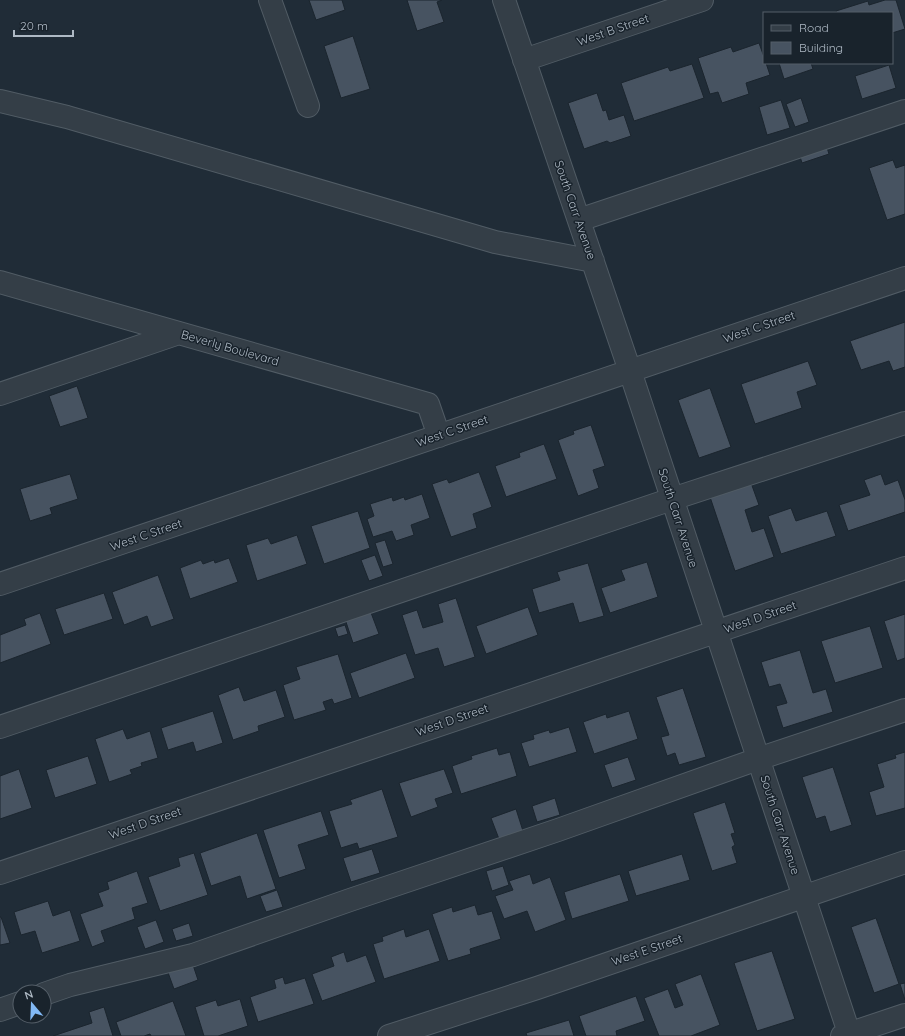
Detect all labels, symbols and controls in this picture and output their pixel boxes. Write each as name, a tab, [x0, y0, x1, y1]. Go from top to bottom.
street label: West B Street	[575, 10, 651, 49]
scale bar	[14, 12, 73, 38]
legend	[763, 12, 893, 64]
text: 20 m	[20, 18, 48, 33]
text: Road	[799, 20, 829, 35]
text: Building	[799, 40, 843, 55]
street label: South Carr Avenue	[552, 158, 600, 261]
street label: West C Street	[721, 307, 797, 346]
street label: Beverly Boulevard	[179, 326, 281, 369]
street label: West C Street	[414, 411, 490, 450]
street label: South Carr Avenue	[655, 466, 702, 570]
street label: West C Street	[108, 515, 184, 554]
street label: West D Street	[722, 597, 798, 636]
street label: West D Street	[414, 700, 490, 739]
street label: South Carr Avenue	[757, 773, 804, 877]
street label: West D Street	[107, 803, 183, 842]
street label: West E Street	[609, 930, 684, 969]
north arrow	[12, 984, 52, 1024]
text: N	[23, 987, 35, 1002]

